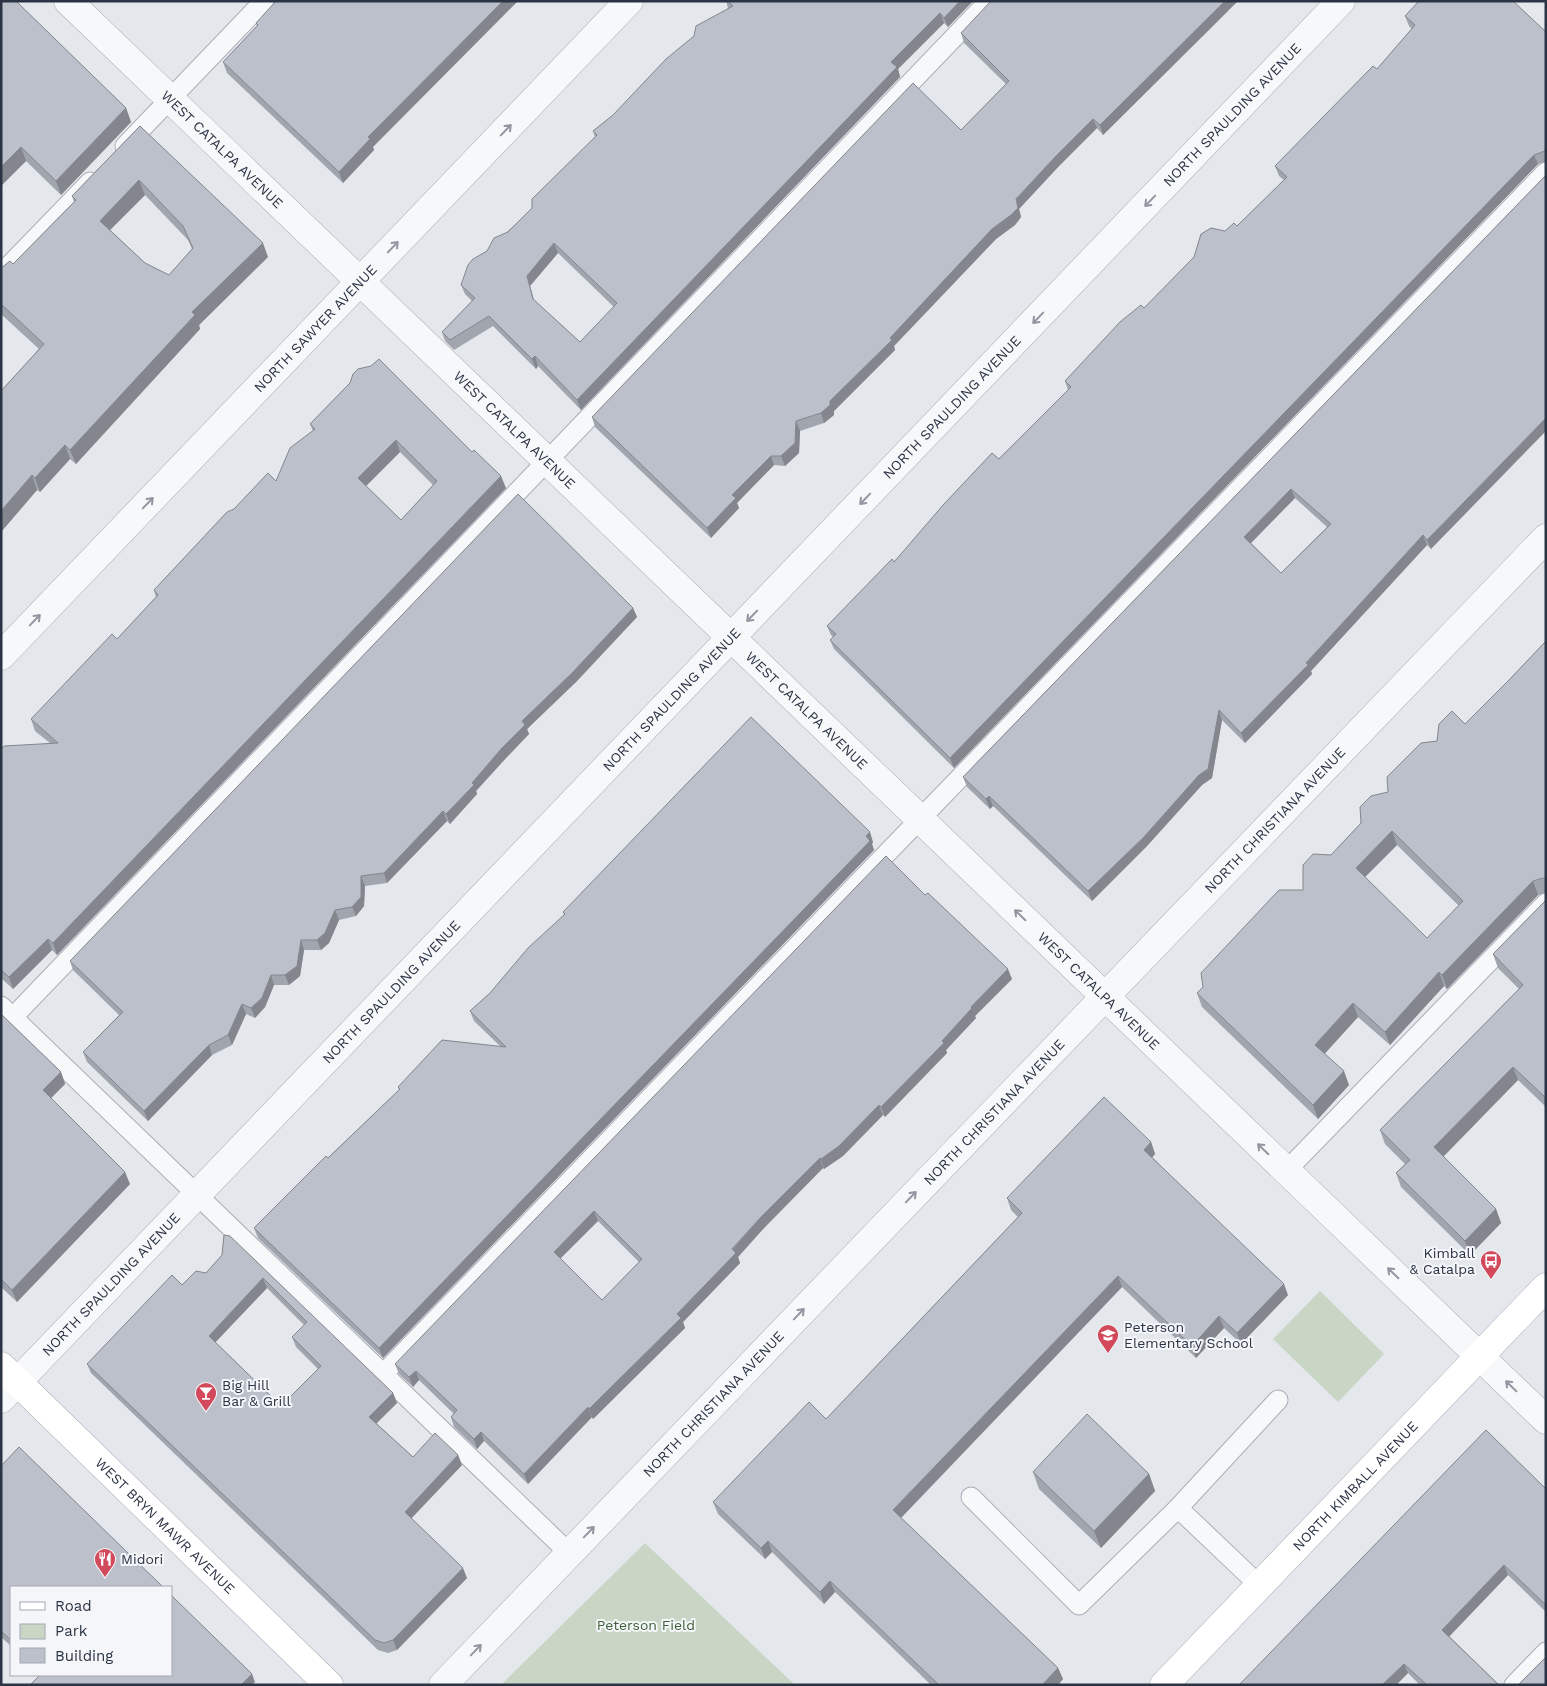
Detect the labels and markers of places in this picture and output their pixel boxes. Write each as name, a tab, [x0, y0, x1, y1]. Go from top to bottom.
place label: Kimball & Catalpa	[1409, 1245, 1476, 1277]
bus stop icon: Kimball & Catalpa	[1479, 1249, 1503, 1280]
place label: Peterson Elementary School	[1124, 1319, 1254, 1351]
school or university icon: Peterson Elementary School	[1096, 1323, 1120, 1354]
place label: Big Hill Bar & Grill	[222, 1377, 292, 1409]
bar icon: Big Hill Bar & Grill	[194, 1381, 218, 1412]
restaurant icon: Midori	[93, 1547, 117, 1578]
place label: Midori	[121, 1551, 163, 1567]

